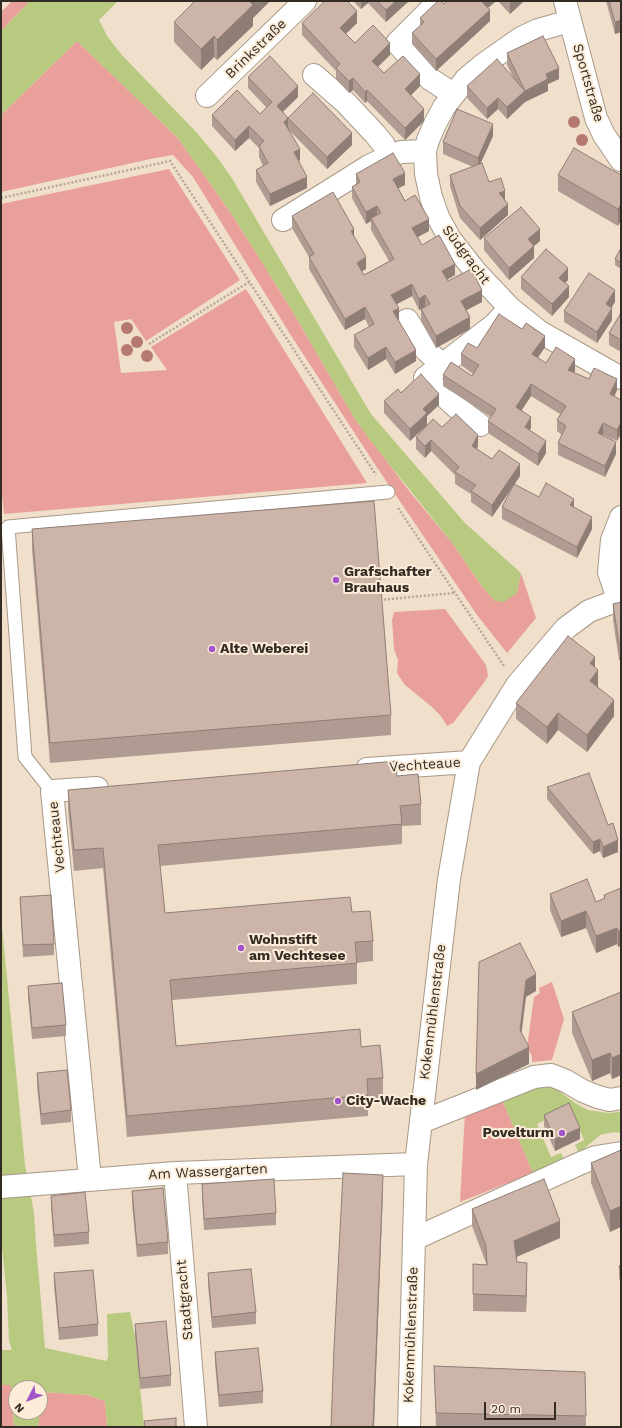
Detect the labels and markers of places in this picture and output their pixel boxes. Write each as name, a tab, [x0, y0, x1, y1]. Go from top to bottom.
place label: Grafschafter Brauhaus	[344, 564, 432, 596]
marker: Grafschafter Brauhaus	[331, 575, 341, 585]
place label: Alte Weberei	[220, 641, 308, 657]
marker: Alte Weberei	[207, 644, 217, 654]
place label: Wohnstift am Vechtesee	[249, 932, 346, 964]
marker: Wohnstift am Vechtesee	[236, 943, 246, 953]
place label: City-Wache	[346, 1093, 426, 1109]
marker: City-Wache	[333, 1096, 343, 1106]
place label: Povelturm	[482, 1125, 554, 1141]
marker: Povelturm	[557, 1128, 567, 1138]

